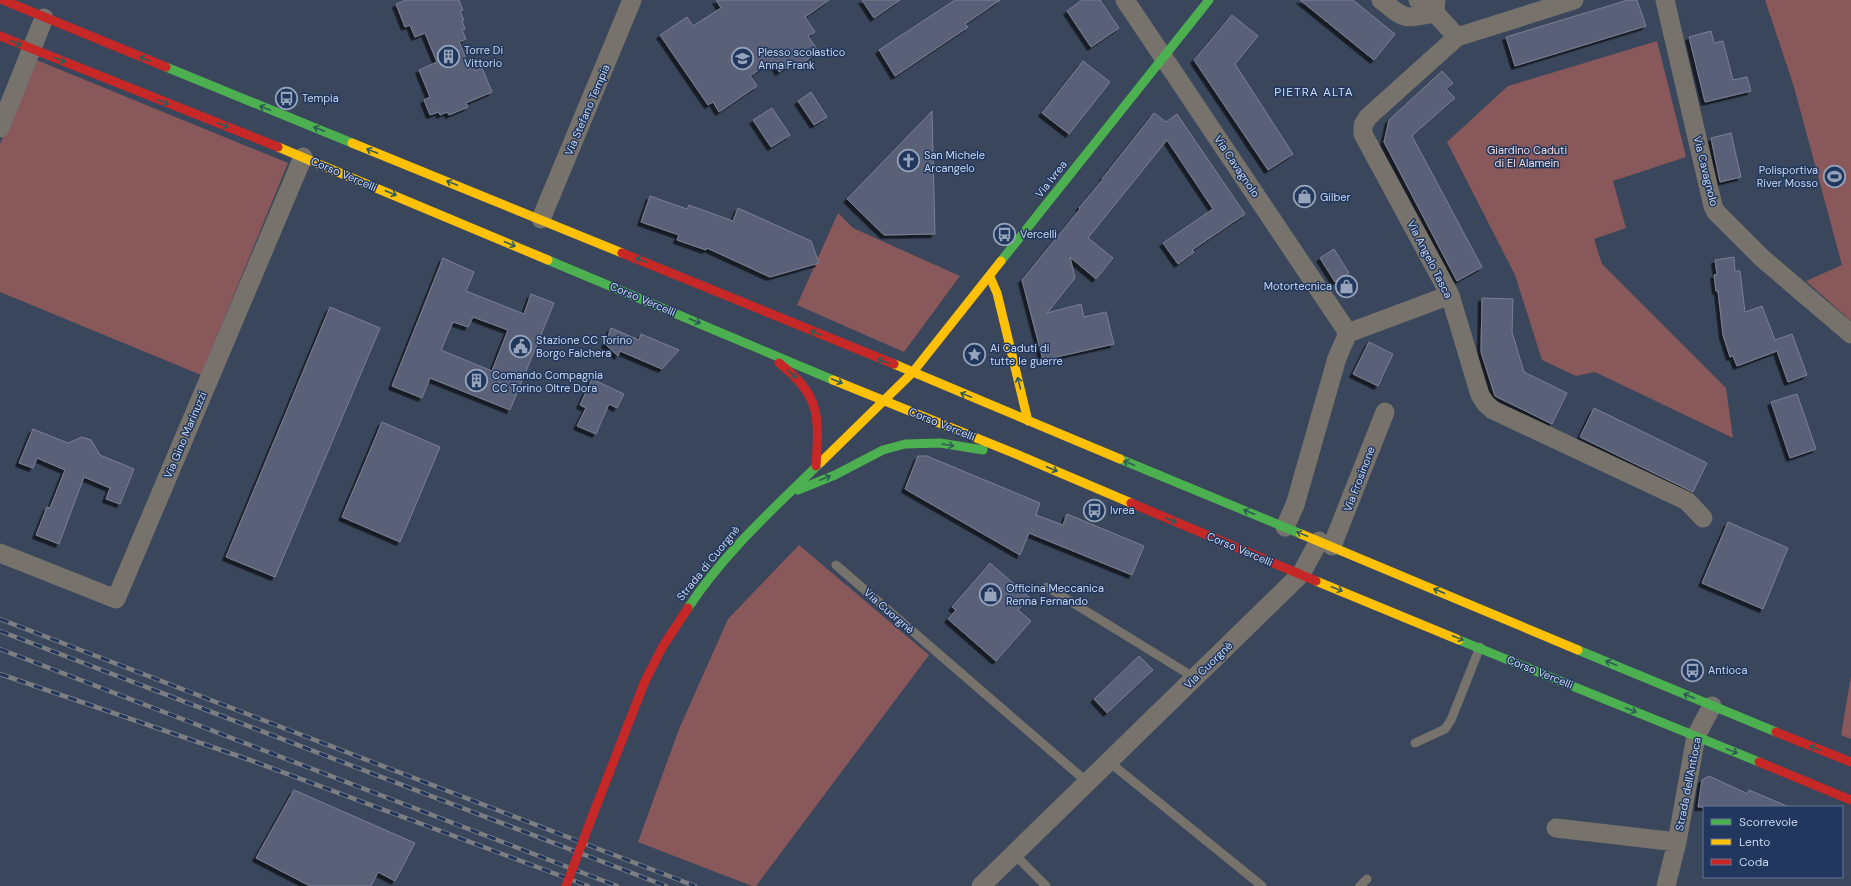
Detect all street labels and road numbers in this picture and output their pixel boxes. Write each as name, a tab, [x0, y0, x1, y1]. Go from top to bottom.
street label: Via Stefano Tempia	[561, 62, 613, 158]
street label: Via Cavagnolo	[1211, 132, 1263, 200]
street label: Via Cavagnolo	[1690, 134, 1722, 208]
street label: Corso Vercelli	[309, 154, 379, 194]
street label: Via Ivrea	[1032, 158, 1070, 200]
street label: Via Angelo Tasca	[1404, 218, 1456, 300]
street label: Corso Vercelli	[608, 279, 678, 319]
street label: Via Gino Marinuzzi	[160, 389, 210, 481]
street label: Corso Vercelli	[907, 404, 977, 444]
street label: Via Frosinone	[1340, 444, 1378, 514]
street label: Strada di Cuorgnè	[673, 523, 743, 603]
street label: Corso Vercelli	[1205, 529, 1275, 569]
street label: Via Cuorgnè	[861, 585, 917, 637]
street label: Via Cuorgnè	[1181, 638, 1235, 692]
street label: Corso Vercelli	[1505, 652, 1575, 692]
street label: Strada dell'Antioca	[1672, 736, 1704, 832]

